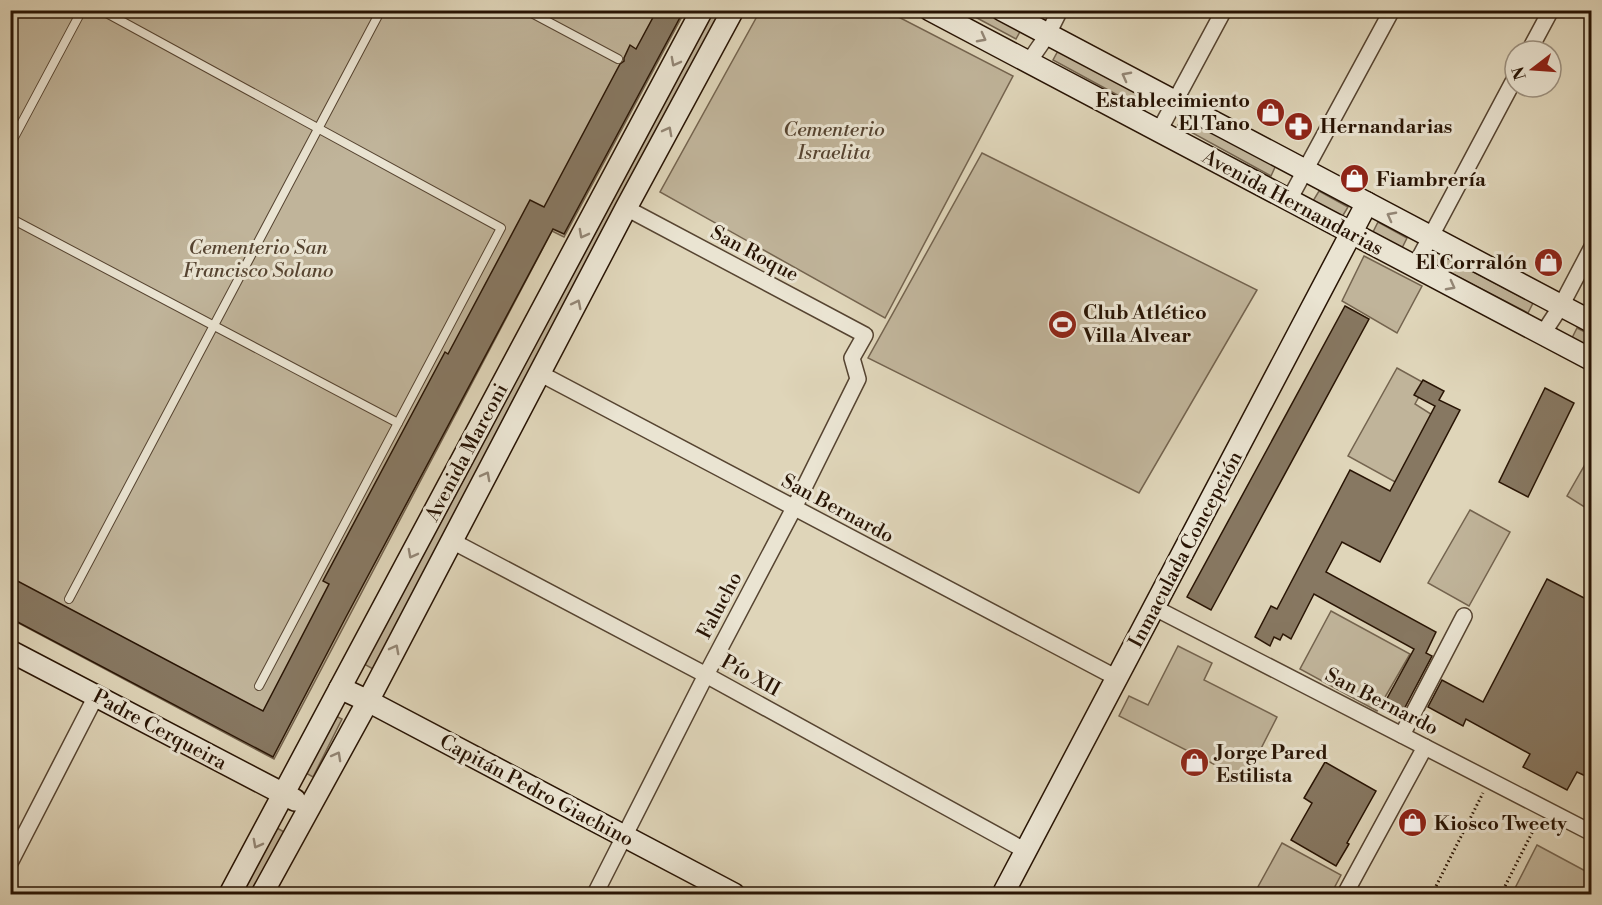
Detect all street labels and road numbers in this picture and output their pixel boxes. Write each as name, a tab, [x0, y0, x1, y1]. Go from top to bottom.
street label: Avenida Hernandarias	[1197, 144, 1387, 262]
street label: San Roque	[706, 221, 803, 288]
street label: Avenida Marconi	[420, 379, 514, 527]
street label: Inmaculada Concepción	[1124, 447, 1249, 652]
street label: San Bernardo	[777, 469, 898, 549]
street label: Falucho	[692, 568, 748, 644]
street label: Pío XII	[716, 650, 785, 703]
street label: San Bernardo	[1320, 663, 1442, 742]
street label: Padre Cerqueira	[88, 684, 231, 777]
street label: Capitán Pedro Giachino	[435, 730, 638, 853]

